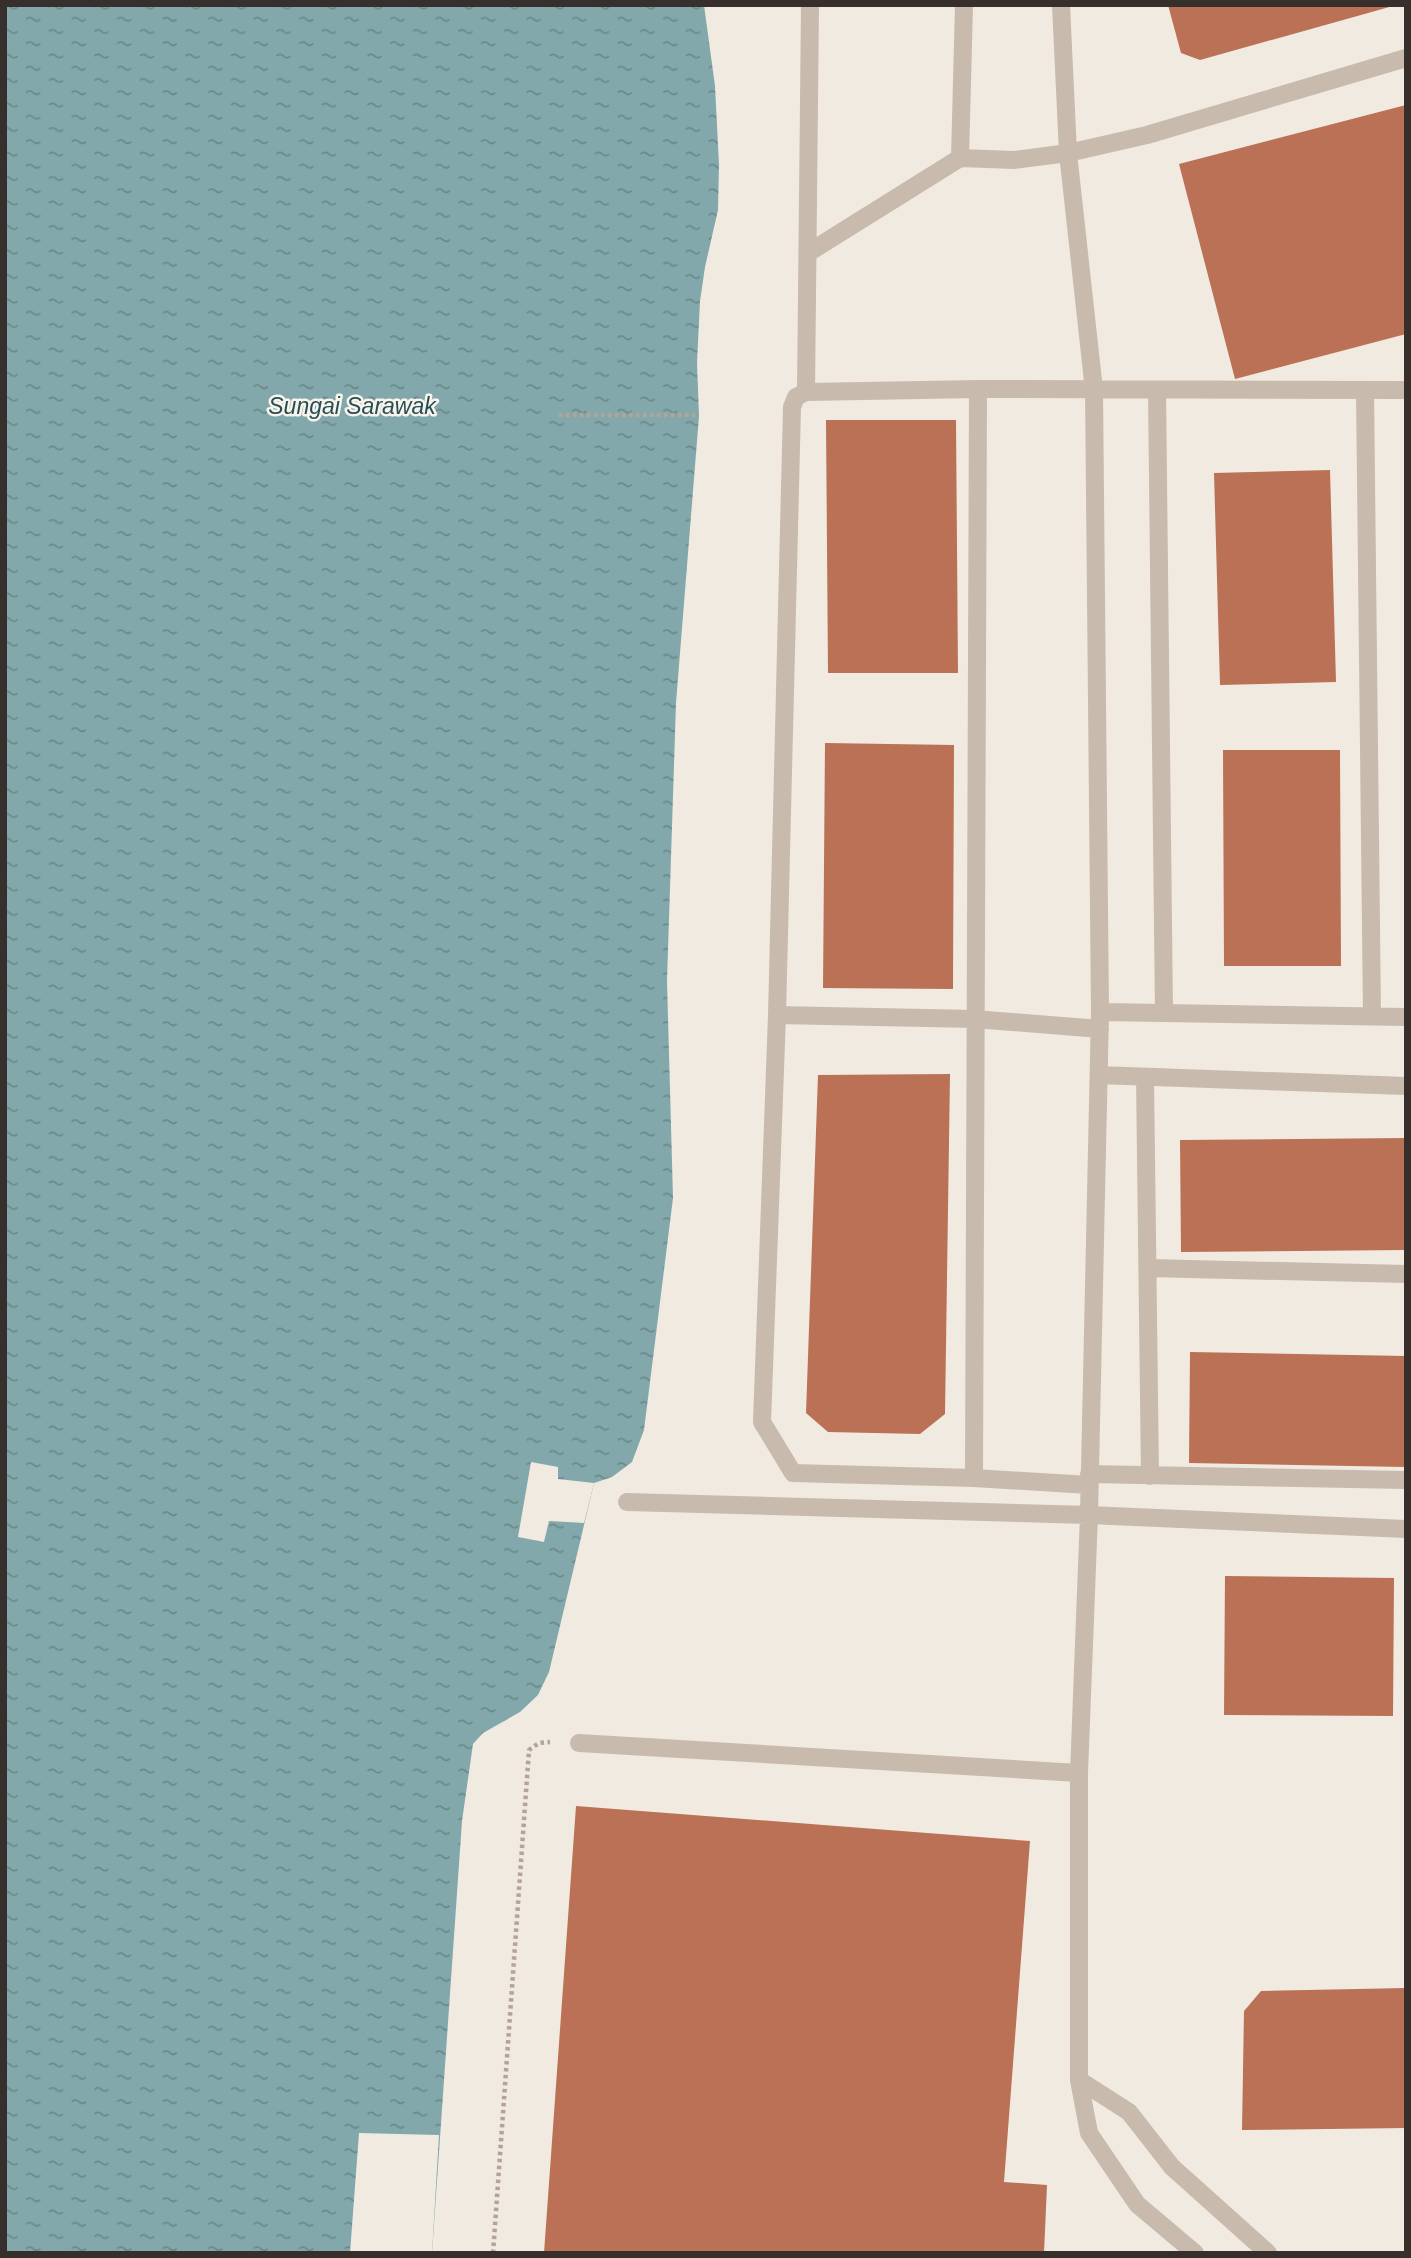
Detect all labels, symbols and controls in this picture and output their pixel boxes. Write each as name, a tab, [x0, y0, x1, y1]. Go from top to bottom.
water label: Sungai Sarawak	[268, 393, 437, 419]

